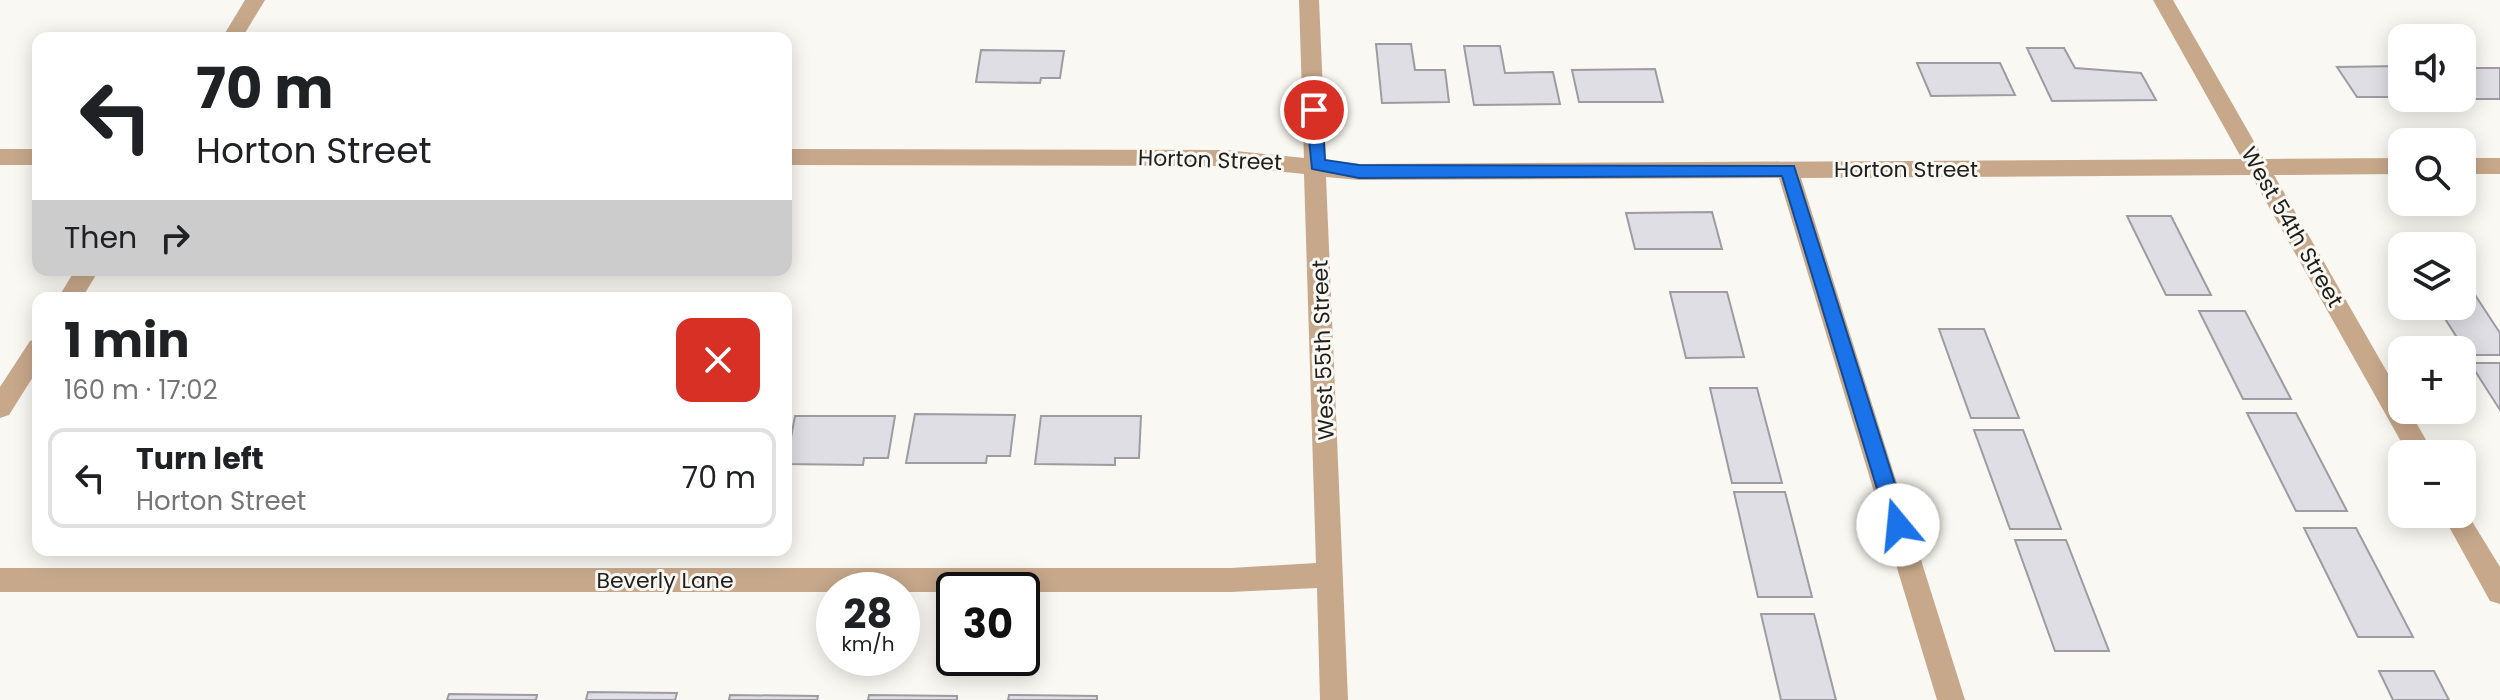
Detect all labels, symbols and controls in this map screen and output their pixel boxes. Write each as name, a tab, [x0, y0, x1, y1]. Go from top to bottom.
map controls	[2388, 24, 2476, 528]
button: sound	[2388, 24, 2476, 112]
text: 70 m	[196, 49, 334, 128]
icon: left	[64, 64, 168, 168]
pin	[1280, 76, 1348, 144]
icon: arrive	[1292, 88, 1336, 132]
text: Horton Street	[196, 125, 432, 176]
button: search	[2388, 128, 2476, 216]
street label: West 54th Street	[2233, 141, 2351, 313]
street label: Horton Street	[1138, 142, 1282, 178]
street label: Horton Street	[1834, 154, 1978, 185]
text: Then	[64, 216, 137, 259]
icon: right	[153, 216, 197, 260]
button: layers	[2388, 232, 2476, 320]
street label: West 55th Street	[1304, 259, 1342, 441]
text: 1 min	[64, 307, 190, 374]
button: close	[676, 318, 760, 402]
button: +	[2388, 336, 2476, 424]
text: 160 m · 17:02	[64, 372, 218, 408]
text: Turn left	[136, 437, 264, 480]
button: −	[2388, 440, 2476, 528]
icon: left	[68, 456, 112, 500]
text: 70 m	[682, 456, 756, 499]
text: Horton Street	[136, 483, 306, 519]
position arrow	[1856, 483, 1940, 567]
street label: Beverly Lane	[596, 565, 734, 596]
speed limit sign: 30	[936, 572, 1040, 676]
text: 28	[844, 586, 892, 642]
text: km/h	[841, 630, 895, 658]

